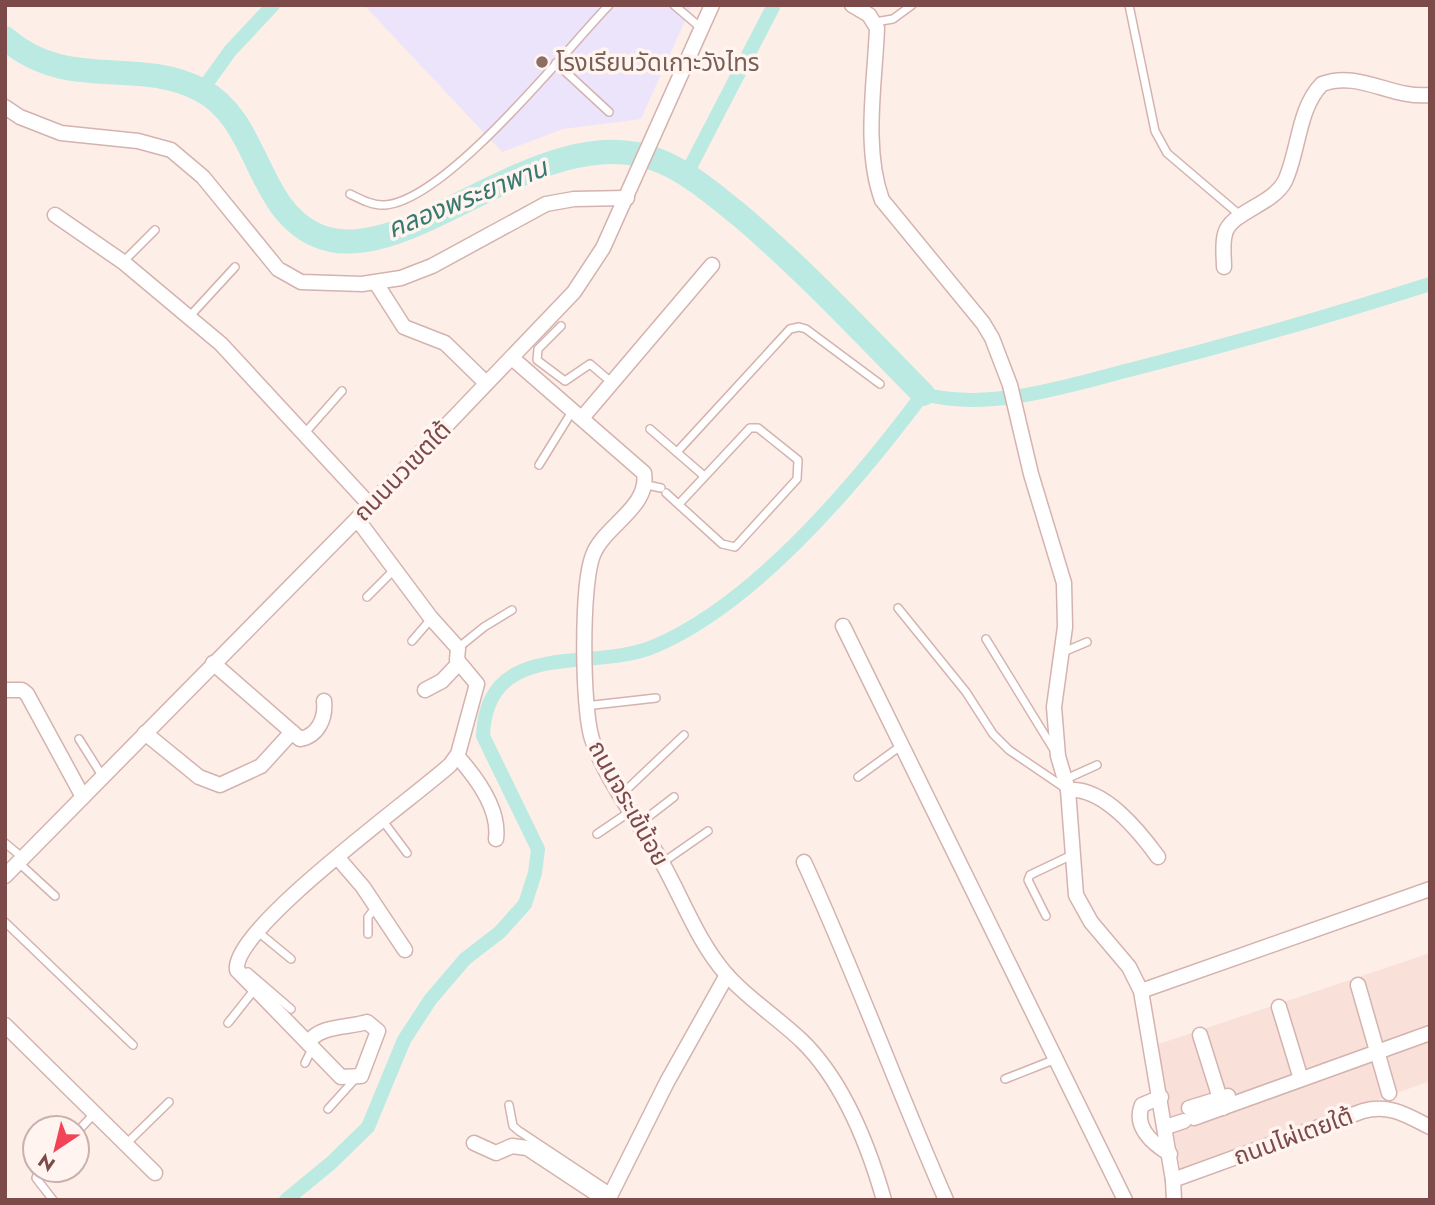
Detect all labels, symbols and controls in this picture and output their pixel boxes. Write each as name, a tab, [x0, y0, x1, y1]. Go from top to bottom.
place label: โรงเรียนวัดเกาะวังไทร	[556, 45, 760, 80]
marker: โรงเรียนวัดเกาะวังไทร	[534, 54, 550, 70]
water label: คลองพระยาพาน	[381, 148, 555, 247]
street label: ถนนนวเขตใต้	[345, 413, 459, 529]
street label: ถนนจระเข้น้อย	[580, 734, 678, 872]
street label: ถนนไผ่เตยใต้	[1228, 1098, 1358, 1174]
north arrow	[21, 1114, 91, 1184]
text: N	[33, 1147, 60, 1178]

